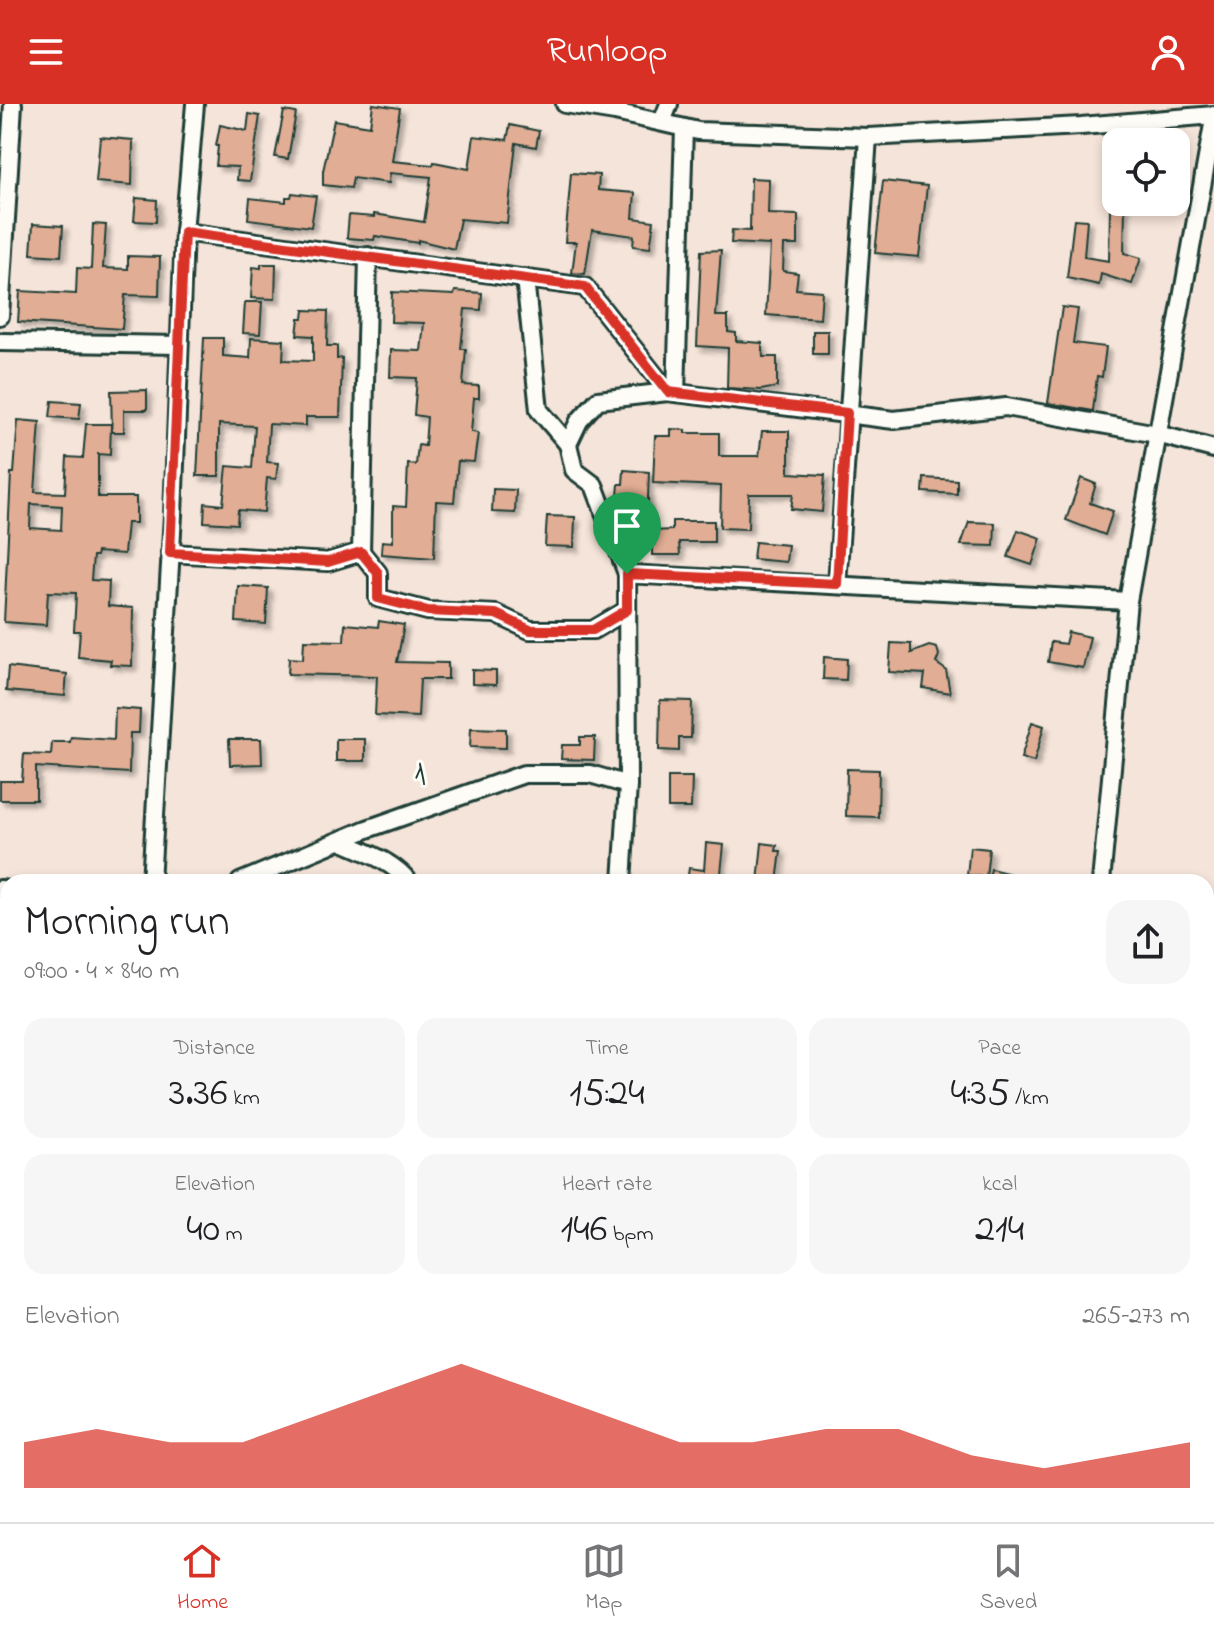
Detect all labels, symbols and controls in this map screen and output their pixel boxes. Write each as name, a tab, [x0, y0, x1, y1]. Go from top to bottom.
text: Runloop	[546, 26, 668, 79]
icon: menu	[24, 30, 68, 74]
icon: person	[1146, 30, 1190, 74]
map controls	[1102, 128, 1190, 216]
button: locate	[1102, 128, 1190, 216]
pin	[593, 492, 661, 574]
icon: arrive	[605, 504, 649, 548]
street label: 1	[406, 749, 434, 803]
text: Morning run	[24, 891, 230, 955]
button: share	[1106, 900, 1190, 984]
text: 09:00 · 4 × 840 m	[24, 953, 179, 991]
text: Distance	[174, 1033, 255, 1065]
text: Time	[585, 1033, 629, 1065]
text: Pace	[978, 1033, 1021, 1065]
text: 3.36	[169, 1065, 228, 1124]
text: 15:24	[569, 1065, 645, 1124]
text: 4:35	[951, 1065, 1010, 1124]
text: km	[228, 1083, 260, 1115]
text: /km	[1010, 1083, 1049, 1115]
text: Elevation	[174, 1169, 255, 1201]
text: Heart rate	[562, 1169, 652, 1201]
text: kcal	[982, 1169, 1017, 1201]
text: 40	[186, 1201, 220, 1260]
text: 146	[561, 1201, 607, 1260]
text: 214	[975, 1201, 1024, 1260]
text: m	[220, 1219, 243, 1251]
text: bpm	[607, 1219, 653, 1251]
text: Elevation	[24, 1298, 120, 1336]
text: 265–273 m	[1082, 1298, 1190, 1336]
tab: Home	[177, 1539, 228, 1619]
tab: Map	[582, 1539, 626, 1619]
tab: Saved	[980, 1539, 1037, 1619]

